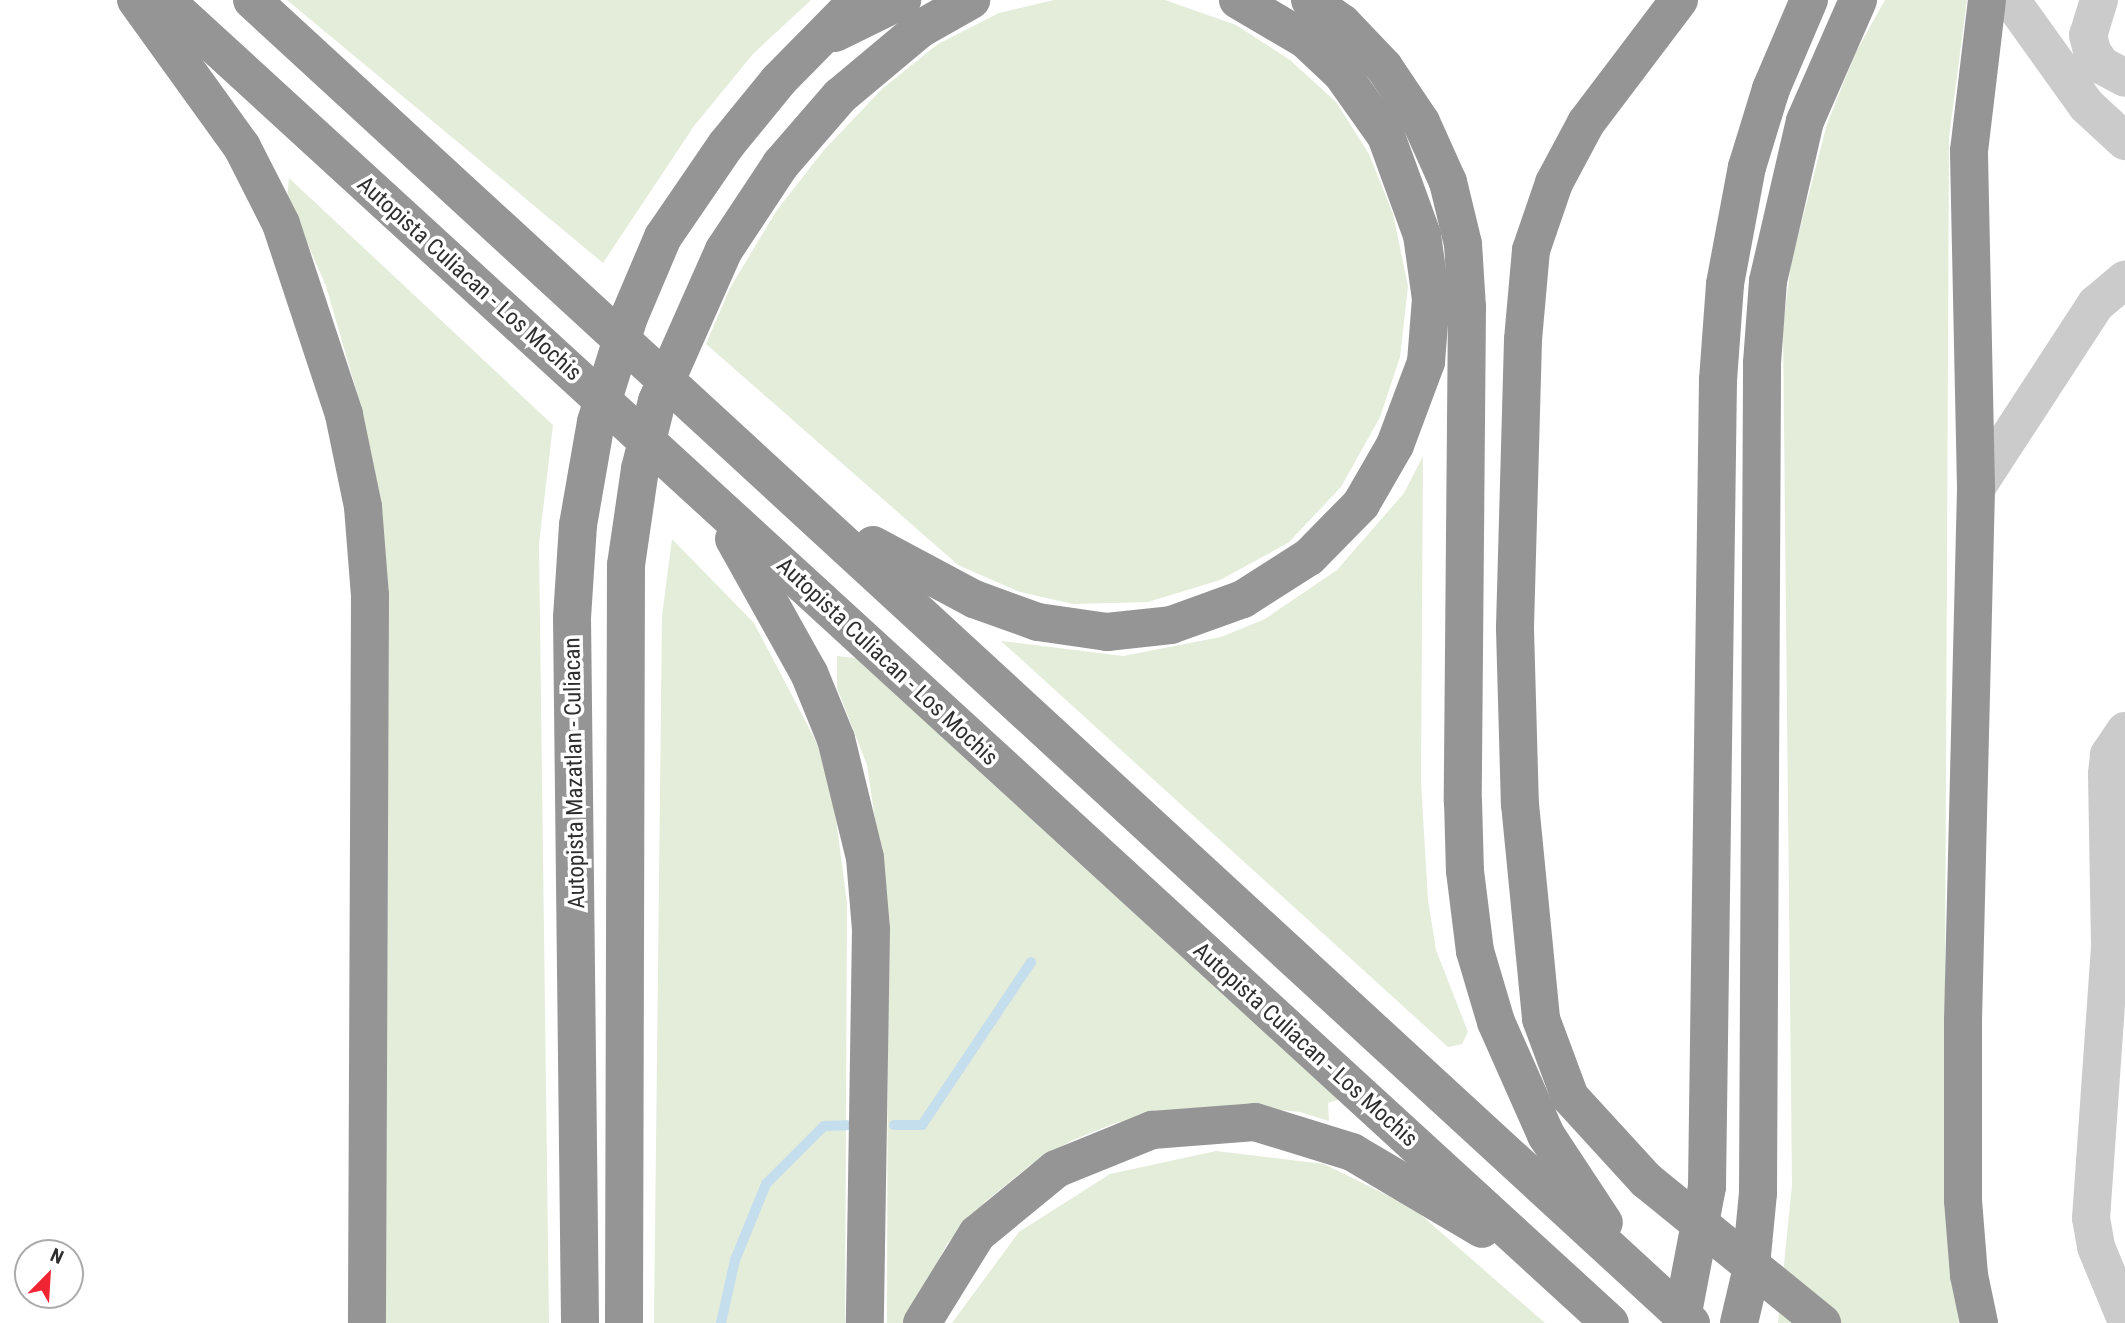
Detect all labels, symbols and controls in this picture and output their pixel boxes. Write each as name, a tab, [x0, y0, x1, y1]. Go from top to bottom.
street label: Autopista Culiacan - Los Mochis	[351, 171, 587, 387]
street label: Autopista Culiacan - Los Mochis	[771, 552, 1003, 772]
street label: Autopista Mazatlan - Culiacan	[559, 637, 591, 909]
street label: Autopista Culiacan - Los Mochis	[1187, 937, 1423, 1153]
north arrow	[14, 1239, 84, 1309]
text: N	[47, 1243, 67, 1269]

